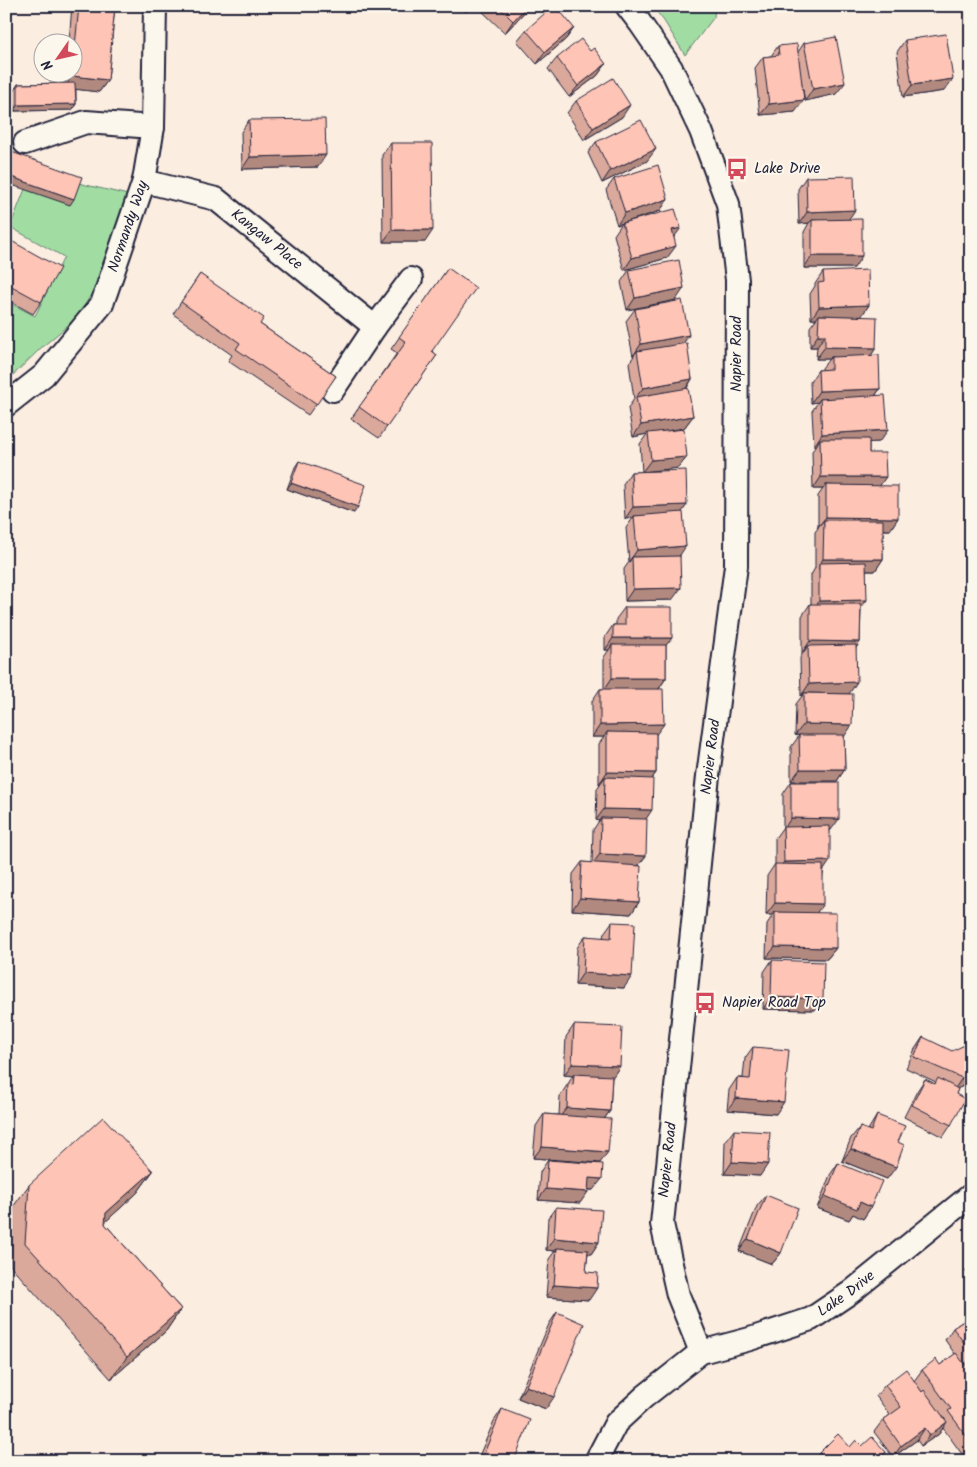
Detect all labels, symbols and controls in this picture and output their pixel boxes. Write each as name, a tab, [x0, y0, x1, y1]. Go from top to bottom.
north arrow	[32, 32, 82, 82]
text: N	[36, 55, 60, 75]
bus stop icon: Lake Drive	[724, 156, 750, 182]
place label: Lake Drive	[754, 157, 821, 181]
street label: Normandy Way	[102, 177, 156, 275]
street label: Kangaw Place	[225, 203, 308, 276]
street label: Napier Road	[725, 316, 749, 392]
street label: Napier Road	[694, 717, 728, 796]
bus stop icon: Napier Road Top	[692, 990, 718, 1016]
place label: Napier Road Top	[722, 991, 826, 1015]
street label: Napier Road	[652, 1121, 684, 1199]
street label: Lake Drive	[813, 1265, 881, 1323]

